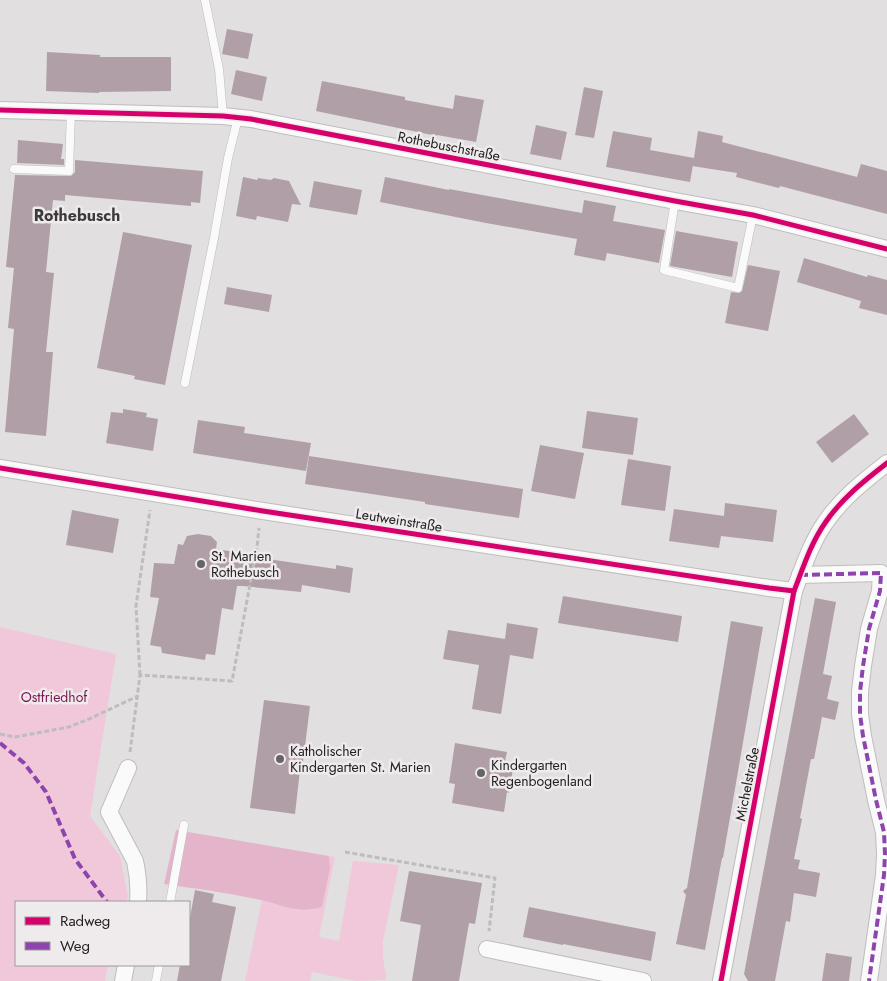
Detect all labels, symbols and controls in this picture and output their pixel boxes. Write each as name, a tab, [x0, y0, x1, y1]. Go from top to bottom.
street label: Rothebuschstraße	[396, 126, 502, 166]
district label: Rothebusch	[34, 204, 120, 227]
street label: Leutweinstraße	[354, 503, 444, 537]
place label: St. Marien Rothebusch	[211, 546, 279, 582]
marker: St. Marien Rothebusch	[195, 558, 207, 570]
park label: Ostfriedhof	[21, 687, 88, 707]
place label: Katholischer Kindergarten St. Marien	[290, 741, 431, 777]
street label: Michelstraße	[730, 745, 764, 823]
marker: Katholischer Kindergarten St. Marien	[274, 753, 286, 765]
place label: Kindergarten Regenbogenland	[491, 755, 592, 791]
marker: Kindergarten Regenbogenland	[475, 767, 487, 779]
legend	[15, 901, 190, 966]
text: Radweg	[60, 910, 110, 932]
text: Weg	[60, 935, 90, 957]

